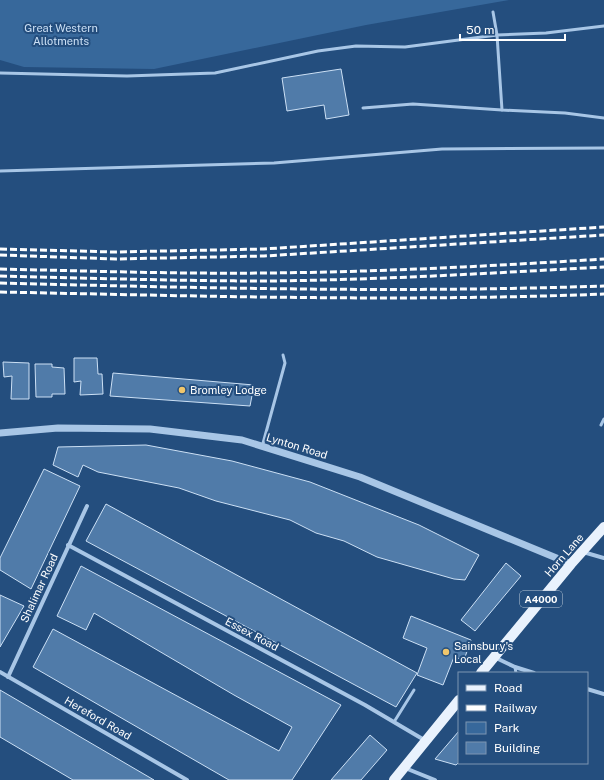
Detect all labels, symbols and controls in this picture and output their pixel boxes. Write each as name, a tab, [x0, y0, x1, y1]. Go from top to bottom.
scale bar	[460, 16, 565, 42]
park label: Great Western Allotments	[24, 22, 98, 47]
text: 50 m	[466, 23, 494, 37]
place label: Bromley Lodge	[190, 384, 267, 396]
marker: Bromley Lodge	[177, 385, 187, 395]
street label: Lynton Road	[265, 431, 329, 461]
street label: Horn Lane	[542, 531, 586, 579]
street label: Shalimar Road	[18, 552, 60, 624]
road number: A4000	[520, 591, 562, 607]
street label: Essex Road	[223, 615, 281, 653]
place label: Sainsbury's Local	[454, 640, 513, 665]
marker: Sainsbury's Local	[441, 647, 451, 657]
legend	[458, 672, 588, 764]
text: Road	[494, 681, 522, 695]
street label: Hereford Road	[63, 694, 133, 742]
text: Railway	[494, 701, 538, 715]
text: Park	[494, 721, 520, 735]
text: Building	[494, 741, 540, 755]

